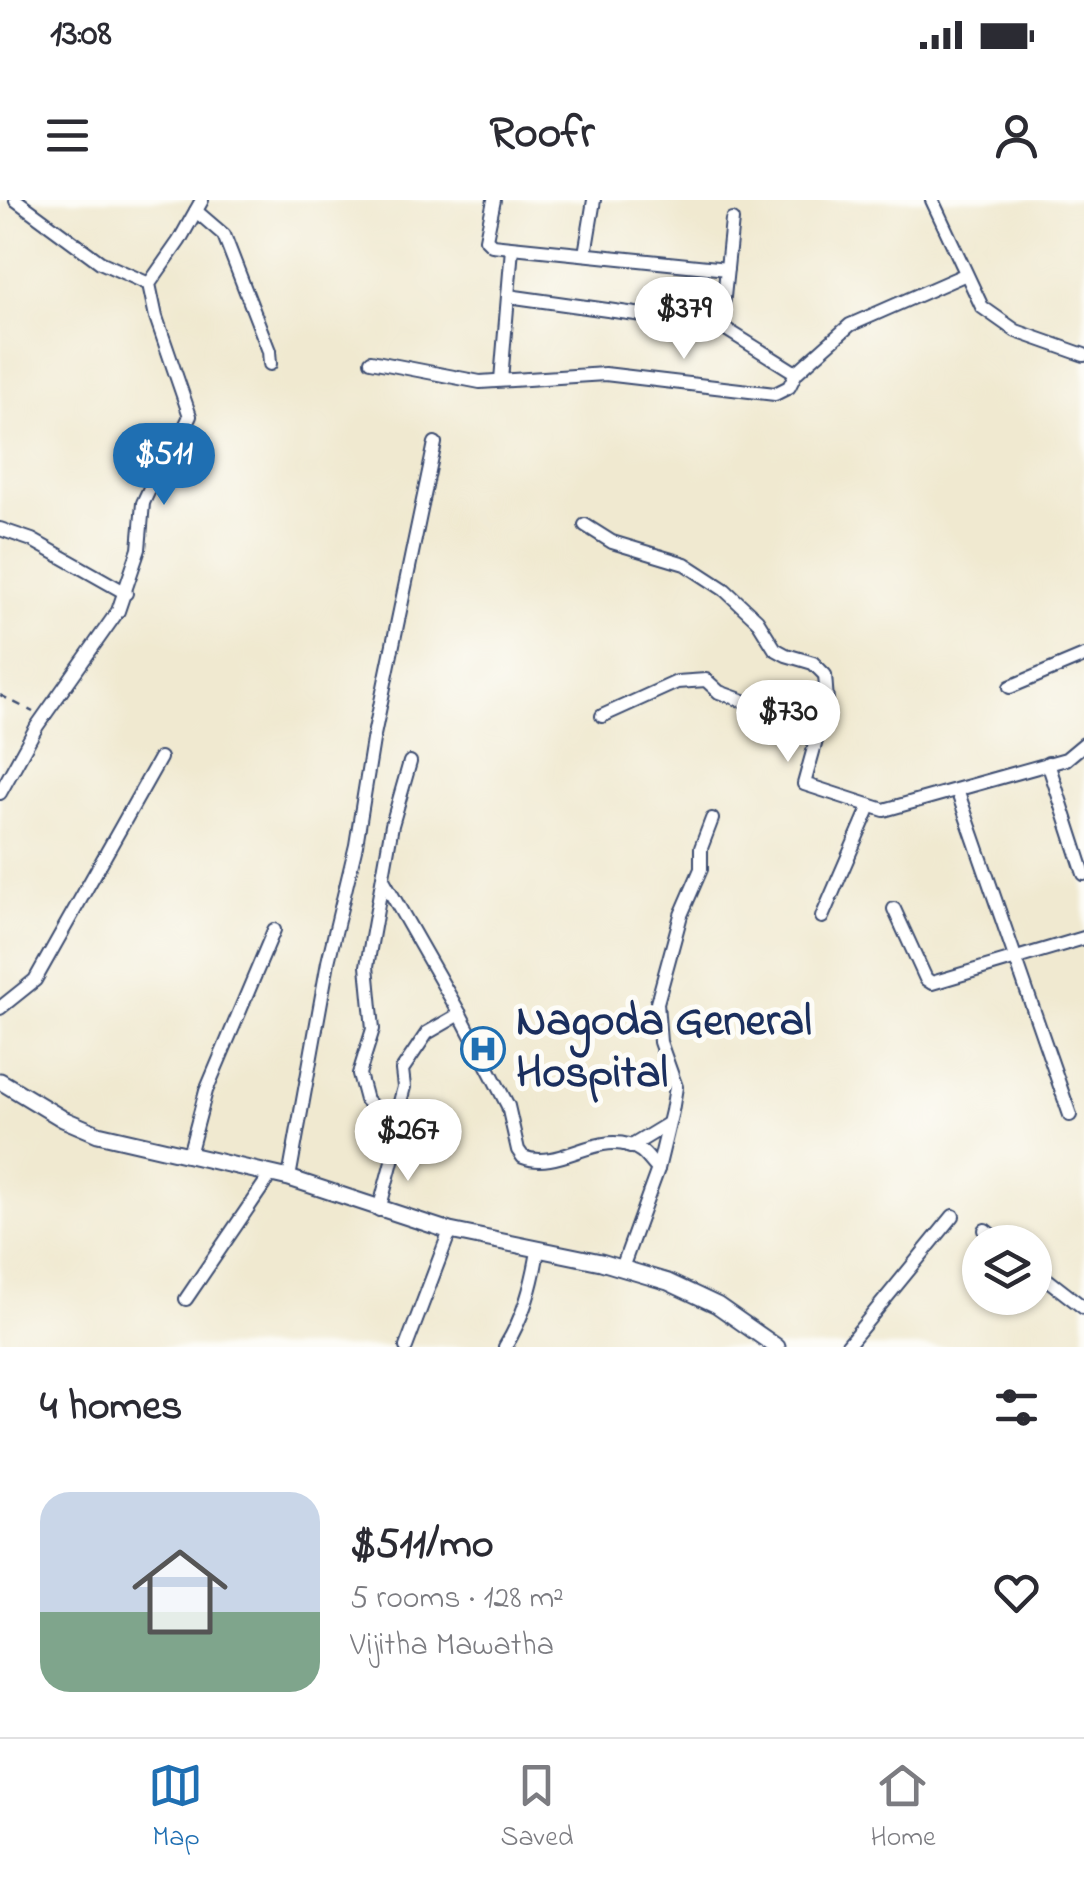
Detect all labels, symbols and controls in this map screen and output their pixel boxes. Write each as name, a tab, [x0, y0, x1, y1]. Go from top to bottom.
text: 13:08	[50, 7, 112, 63]
text: Roofr	[489, 102, 595, 168]
icon: menu	[40, 108, 95, 163]
icon: person	[989, 108, 1044, 163]
pin: $379	[625, 277, 743, 362]
text: $379	[656, 286, 712, 333]
pin: $511	[105, 423, 223, 508]
text: $511	[135, 432, 193, 479]
pin: $730	[729, 680, 847, 765]
text: $730	[758, 689, 818, 736]
place label: Nagoda General Hospital	[516, 990, 812, 1108]
hospital icon: Nagoda General Hospital	[460, 1026, 506, 1072]
pin: $267	[349, 1099, 467, 1184]
text: $267	[377, 1108, 439, 1155]
map controls	[962, 1225, 1052, 1315]
button: layers	[962, 1225, 1052, 1315]
text: 4 homes	[40, 1377, 182, 1438]
icon: filters	[989, 1380, 1044, 1435]
text: $511/mo	[350, 1515, 494, 1576]
icon: home	[120, 1532, 240, 1652]
icon: heart	[989, 1565, 1044, 1620]
text: 5 rooms · 128 m²	[350, 1576, 564, 1623]
text: Vijitha Mawatha	[350, 1623, 554, 1670]
tab: Map	[148, 1758, 203, 1859]
tab: Saved	[500, 1758, 573, 1859]
tab: Home	[870, 1758, 936, 1859]

